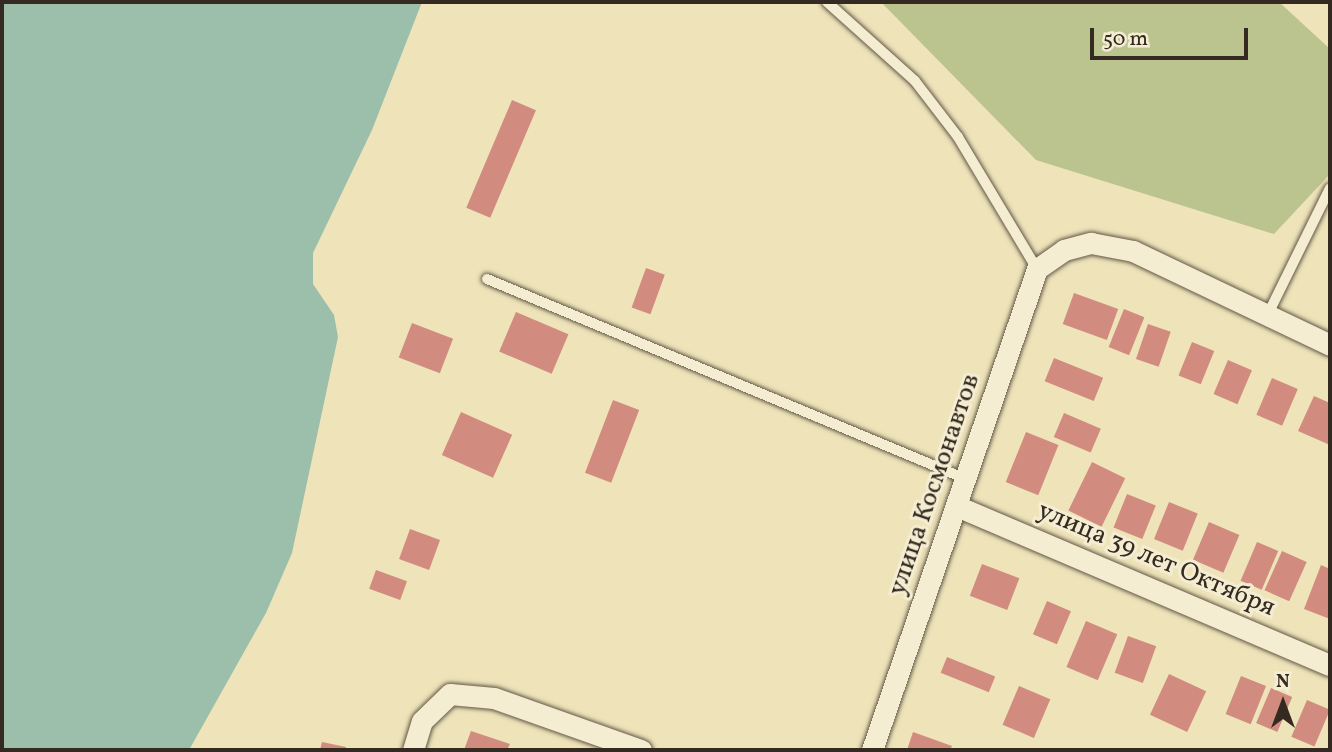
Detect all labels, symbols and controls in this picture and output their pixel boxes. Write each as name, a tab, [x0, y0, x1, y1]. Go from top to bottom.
scale bar	[1094, 14, 1252, 58]
text: 50 m	[1103, 25, 1148, 54]
street label: улица Космонавтов	[882, 370, 988, 600]
street label: улица 39 лет Октября	[1032, 496, 1280, 624]
north arrow	[1248, 668, 1318, 738]
text: N	[1276, 669, 1290, 695]

